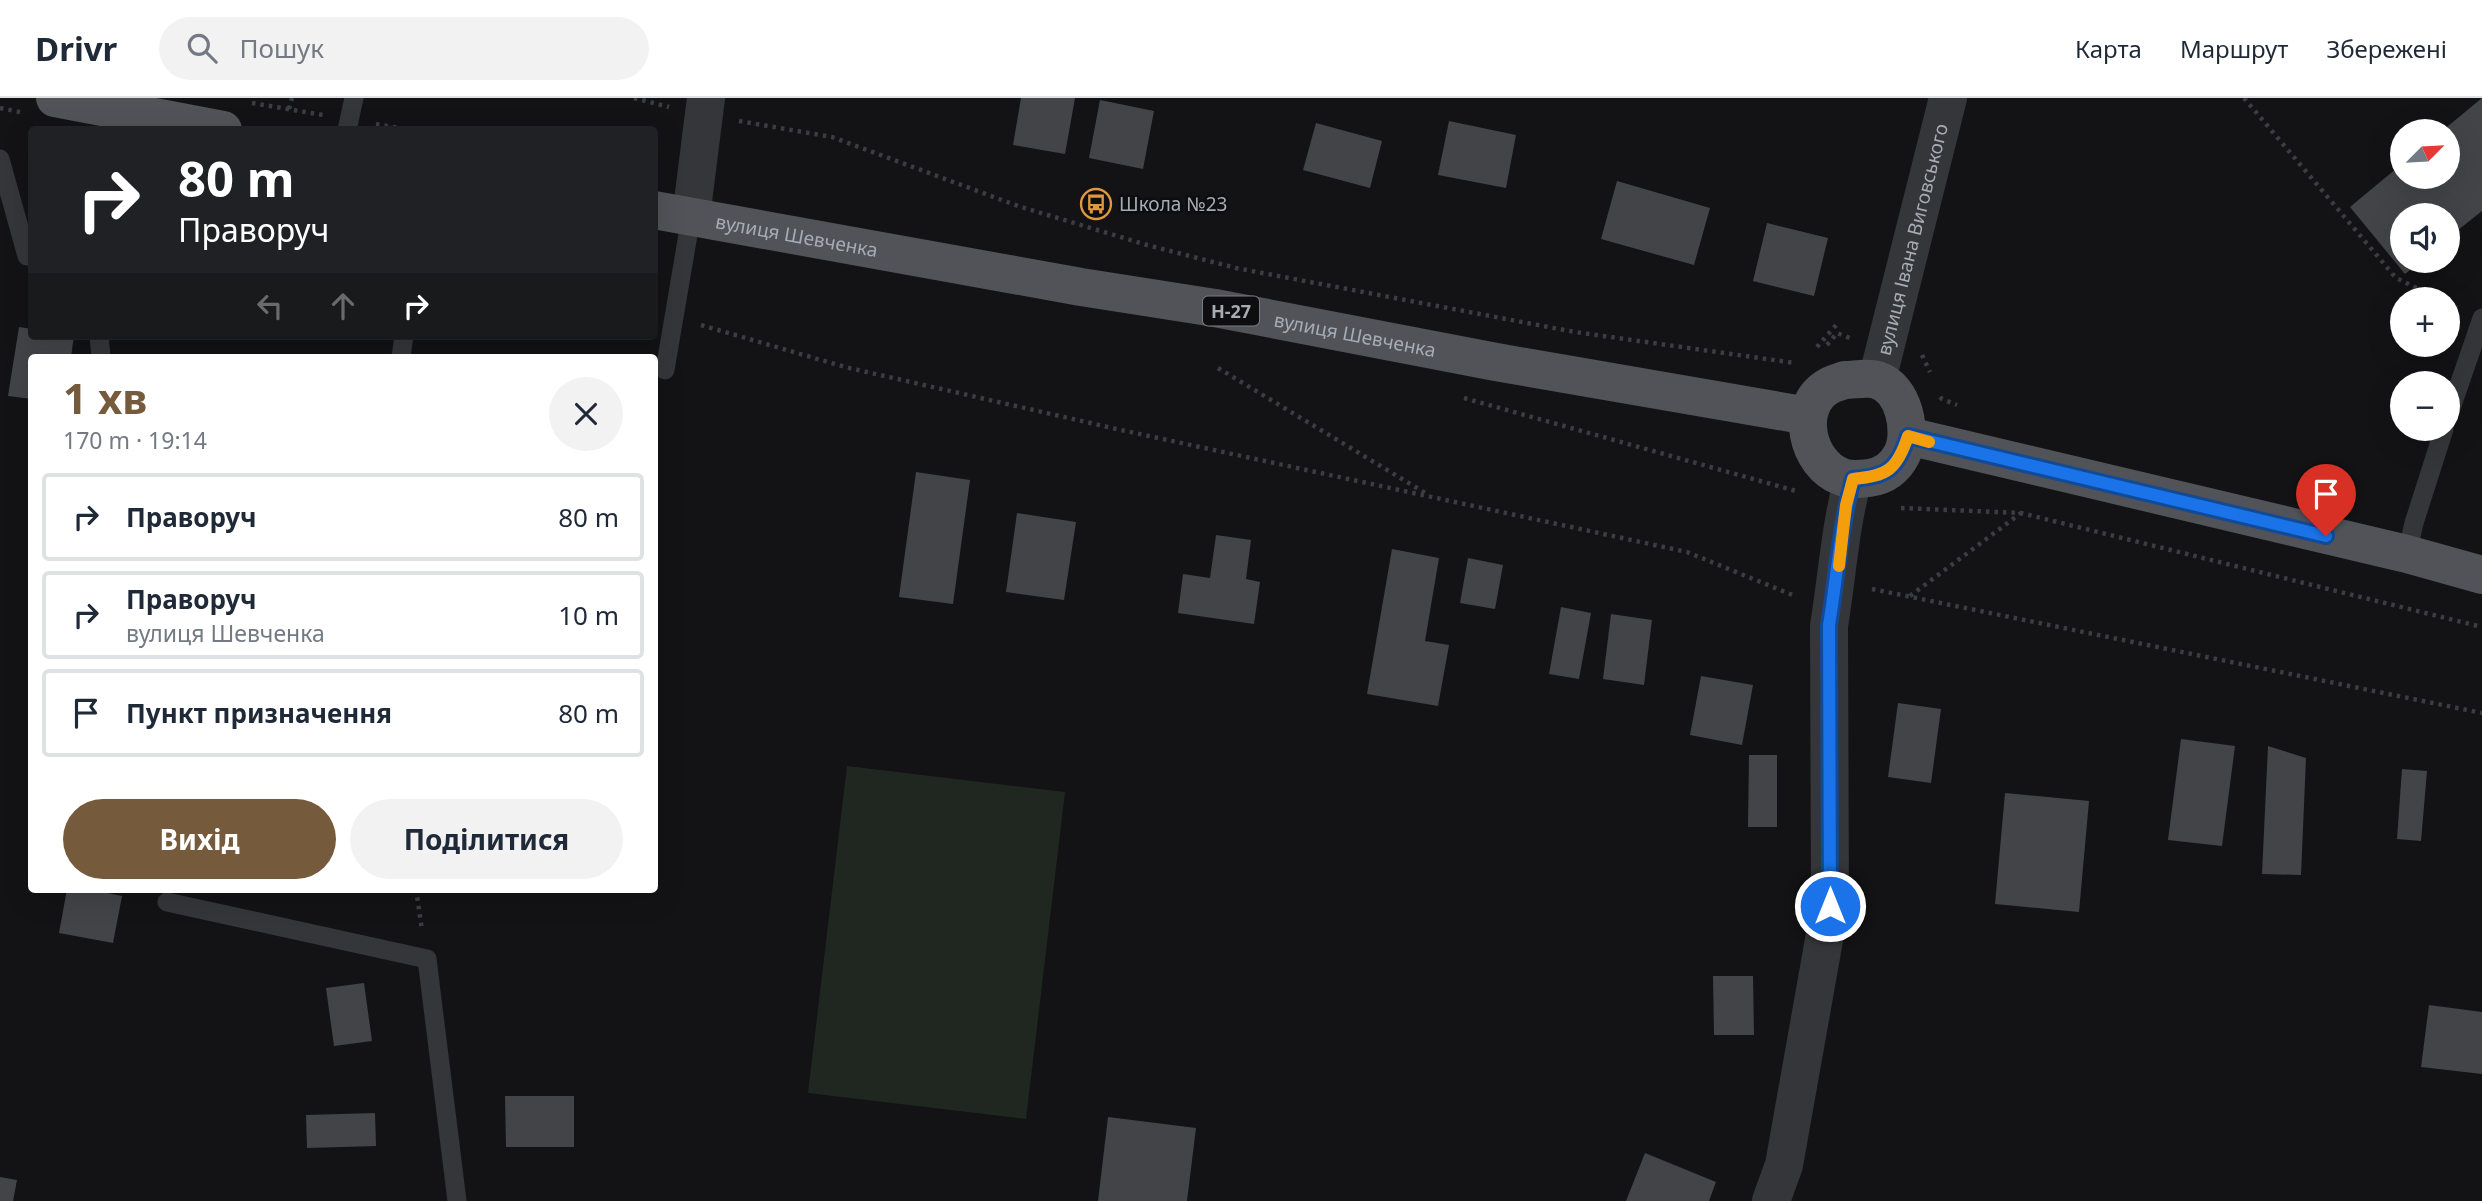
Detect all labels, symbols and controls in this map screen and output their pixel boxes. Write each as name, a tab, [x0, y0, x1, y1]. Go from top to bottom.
search box	[159, 17, 649, 80]
text: Drivr	[35, 26, 117, 71]
icon: search	[183, 29, 221, 67]
text: Пошук	[239, 30, 324, 66]
text: Карта	[2075, 32, 2142, 65]
text: Маршрут	[2180, 32, 2288, 65]
text: Збережені	[2326, 32, 2447, 65]
north arrow	[2390, 119, 2460, 189]
map controls	[2390, 119, 2460, 441]
street label: вулиця Івана Виговського	[1871, 121, 1954, 358]
text: 80 m	[178, 145, 295, 211]
icon: right	[63, 154, 154, 245]
bus stop icon: Школа №23	[1079, 187, 1113, 221]
place label: Школа №23	[1119, 191, 1227, 217]
button: sound	[2390, 203, 2460, 273]
text: Праворуч	[178, 208, 329, 251]
street label: вулиця Шевченка	[714, 208, 880, 263]
icon: left	[251, 287, 289, 325]
icon: ahead	[324, 287, 362, 325]
icon: right	[397, 287, 435, 325]
button: +	[2390, 287, 2460, 357]
road number: Н-27	[1203, 296, 1259, 326]
street label: вулиця Шевченка	[1272, 307, 1438, 363]
text: 1 хв	[63, 369, 147, 426]
button: −	[2390, 371, 2460, 441]
button: close	[549, 377, 623, 451]
text: 170 m · 19:14	[63, 424, 207, 456]
pin	[2296, 464, 2356, 536]
icon: arrive	[2307, 475, 2345, 513]
icon: right	[67, 498, 105, 536]
text: Праворуч	[126, 499, 257, 535]
text: 80 m	[558, 499, 619, 535]
text: Праворуч	[126, 581, 257, 617]
icon: right	[67, 596, 105, 634]
text: 10 m	[558, 597, 619, 633]
text: вулиця Шевченка	[126, 617, 325, 649]
icon: arrive	[67, 694, 105, 732]
text: Пункт призначення	[126, 695, 392, 731]
text: 80 m	[558, 695, 619, 731]
button: Вихід	[63, 799, 336, 879]
button: Поділитися	[350, 799, 623, 879]
position arrow	[1793, 869, 1867, 943]

